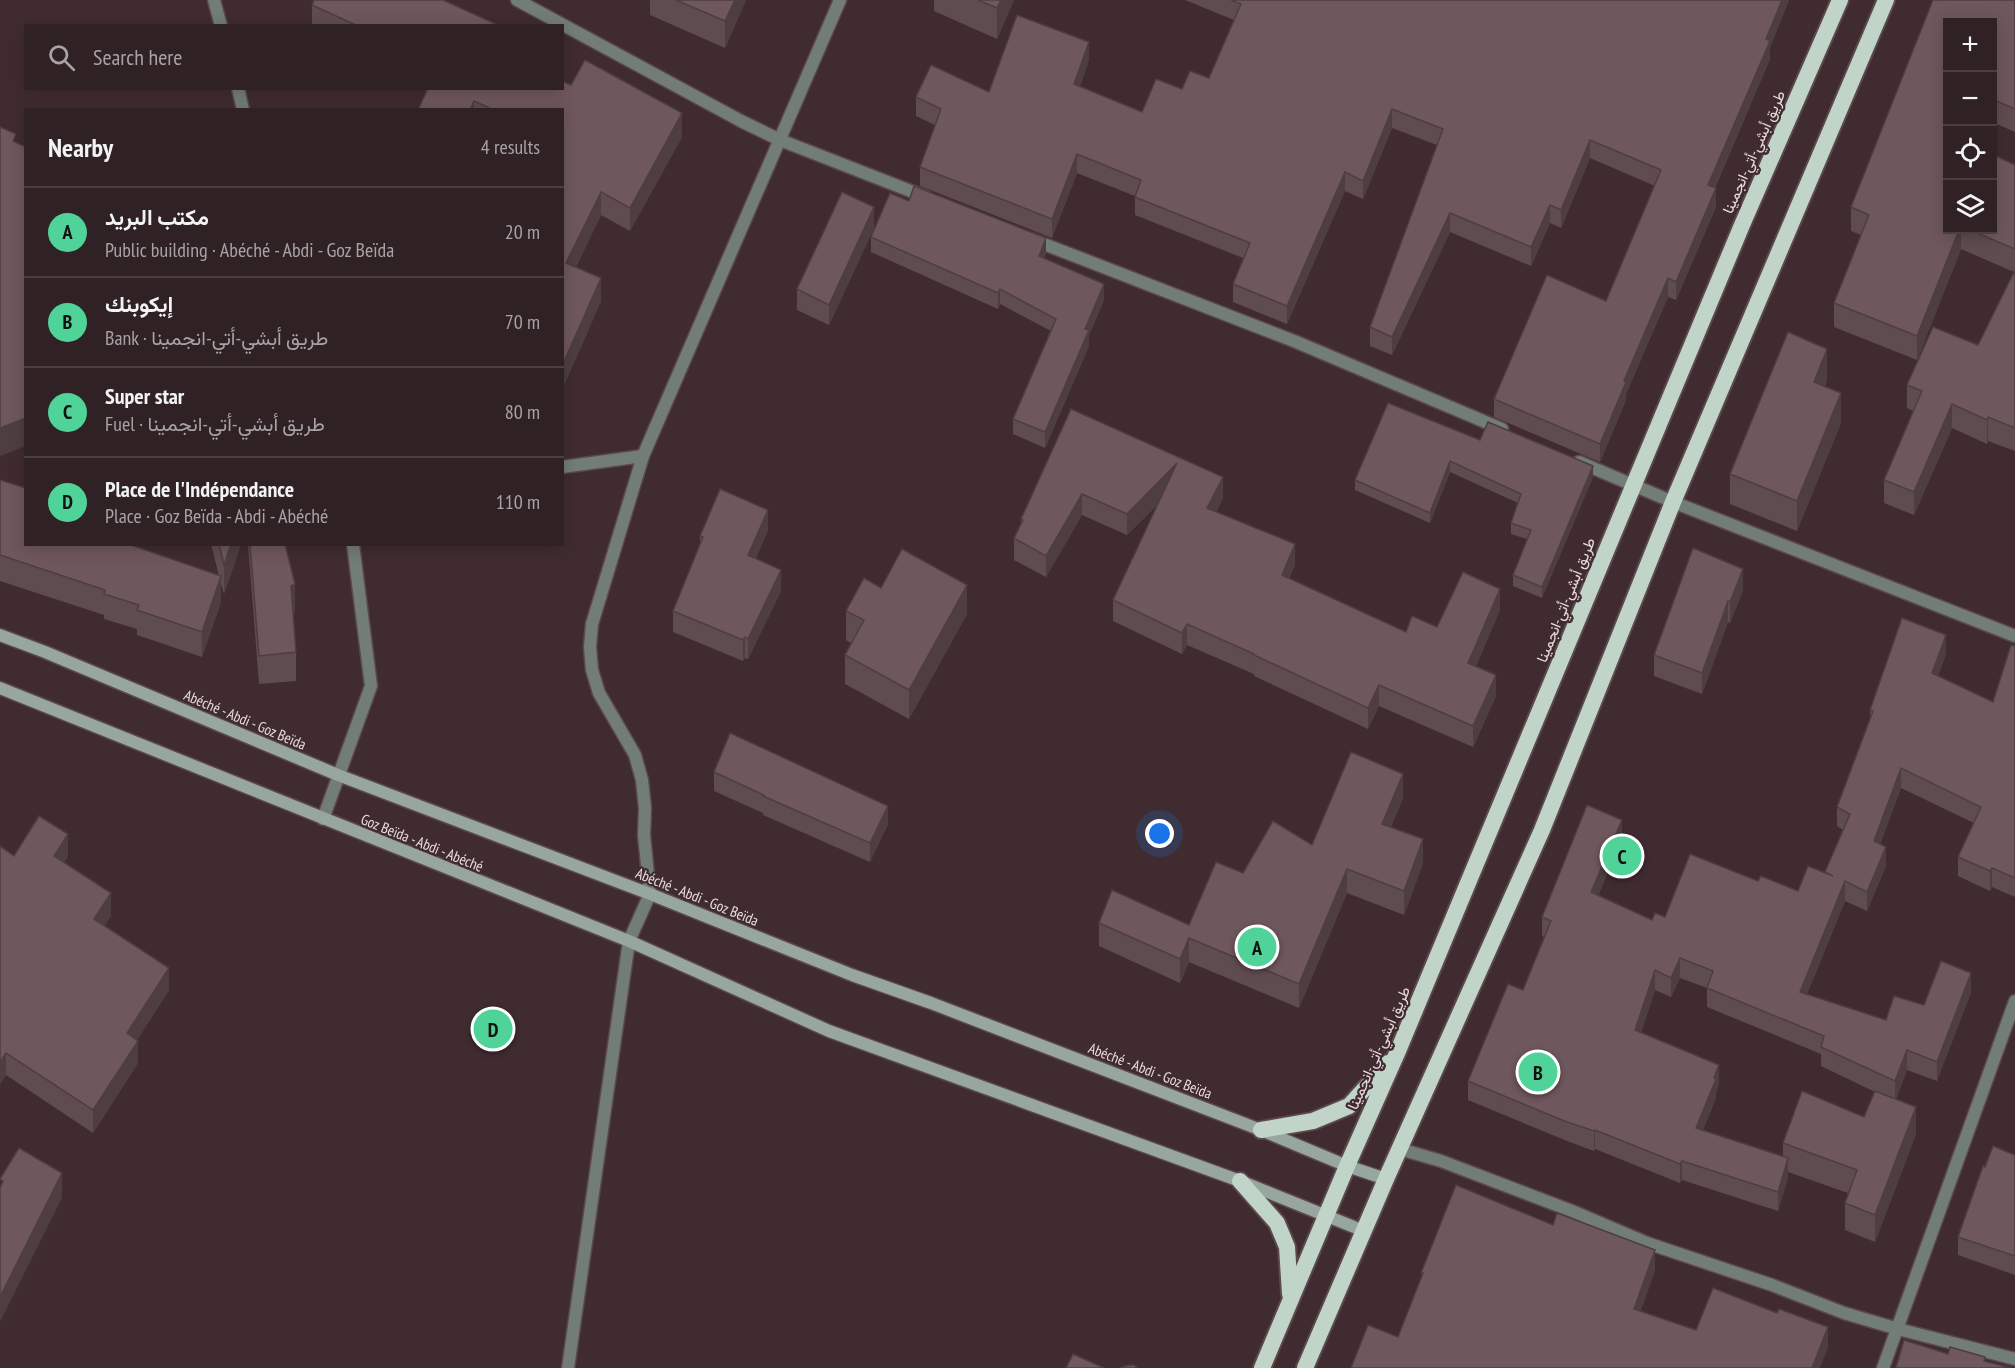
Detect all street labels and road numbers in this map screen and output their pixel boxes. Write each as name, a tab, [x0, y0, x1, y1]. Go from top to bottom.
street label: طريق أبشي-أتي-انجمينا	[1718, 87, 1793, 218]
street label: طريق أبشي-أتي-انجمينا	[1532, 534, 1603, 666]
street label: Abéché - Abdi - Goz Beïda	[181, 685, 309, 754]
street label: Goz Beïda - Abdi - Abéché	[358, 809, 486, 876]
street label: Abéché - Abdi - Goz Beïda	[633, 863, 761, 930]
street label: طريق أبشي-أتي-انجمينا	[1343, 983, 1418, 1114]
street label: Abéché - Abdi - Goz Beïda	[1086, 1038, 1215, 1103]

